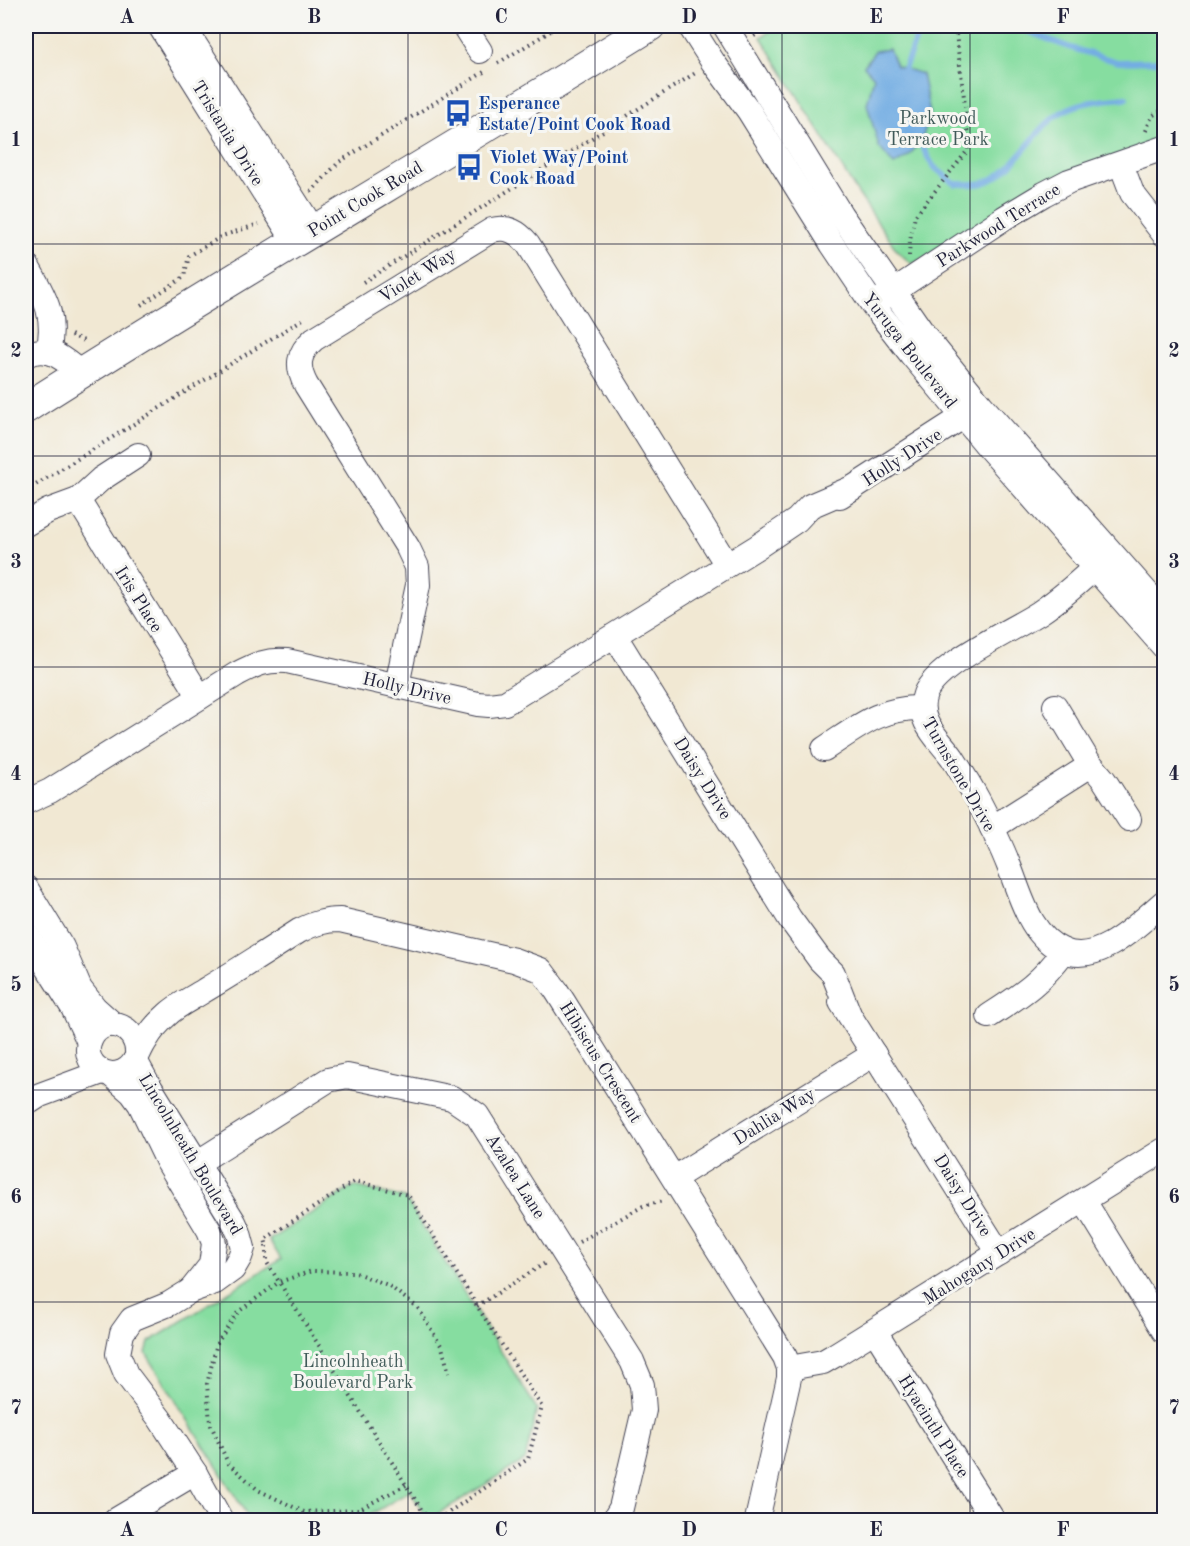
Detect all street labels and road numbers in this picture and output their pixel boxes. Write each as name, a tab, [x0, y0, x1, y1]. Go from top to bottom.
street label: Tristania Drive	[188, 78, 267, 189]
street label: Point Cook Road	[305, 159, 426, 241]
street label: Parkwood Terrace	[933, 181, 1064, 271]
street label: Violet Way	[376, 245, 460, 307]
street label: Yuruga Boulevard	[859, 289, 960, 412]
street label: Holly Drive	[860, 426, 945, 490]
street label: Iris Place	[111, 563, 165, 636]
street label: Holly Drive	[361, 670, 453, 708]
street label: Turnstone Drive	[918, 714, 998, 835]
street label: Daisy Drive	[670, 734, 735, 823]
street label: Hibiscus Crescent	[556, 999, 645, 1126]
street label: Lincolnheath Boulevard	[135, 1071, 245, 1238]
street label: Dahlia Way	[731, 1085, 819, 1149]
street label: Azalea Lane	[482, 1131, 548, 1222]
street label: Daisy Drive	[930, 1151, 995, 1240]
street label: Mahogany Drive	[920, 1225, 1039, 1309]
street label: Hyacinth Place	[894, 1372, 972, 1481]

